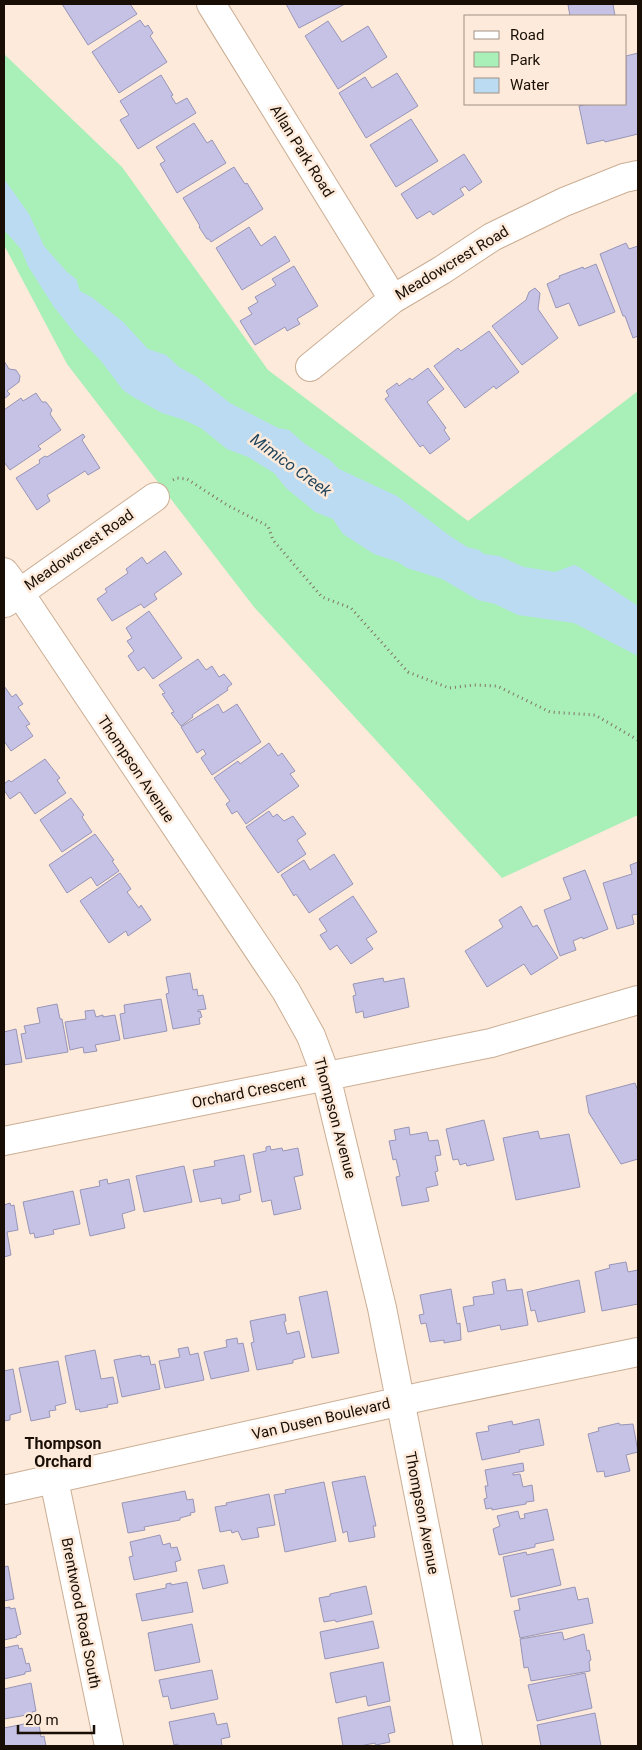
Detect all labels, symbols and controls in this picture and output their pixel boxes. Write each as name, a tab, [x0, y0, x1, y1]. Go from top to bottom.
legend	[464, 15, 627, 105]
text: Road	[510, 26, 544, 44]
text: Park	[510, 51, 541, 69]
text: Water	[510, 76, 549, 94]
street label: Allan Park Road	[266, 101, 338, 201]
street label: Meadowcrest Road	[392, 222, 512, 304]
water label: Mimico Creek	[247, 429, 336, 501]
street label: Meadowcrest Road	[21, 506, 137, 594]
street label: Thompson Avenue	[94, 712, 178, 826]
street label: Thompson Avenue	[310, 1055, 360, 1181]
street label: Orchard Crescent	[190, 1072, 308, 1112]
street label: Van Dusen Boulevard	[250, 1394, 392, 1444]
district label: Thompson Orchard	[25, 1434, 102, 1471]
street label: Thompson Avenue	[401, 1450, 443, 1576]
street label: Brentwood Road South	[58, 1536, 104, 1690]
scale bar	[18, 1702, 94, 1734]
text: 20 m	[25, 1711, 59, 1729]

